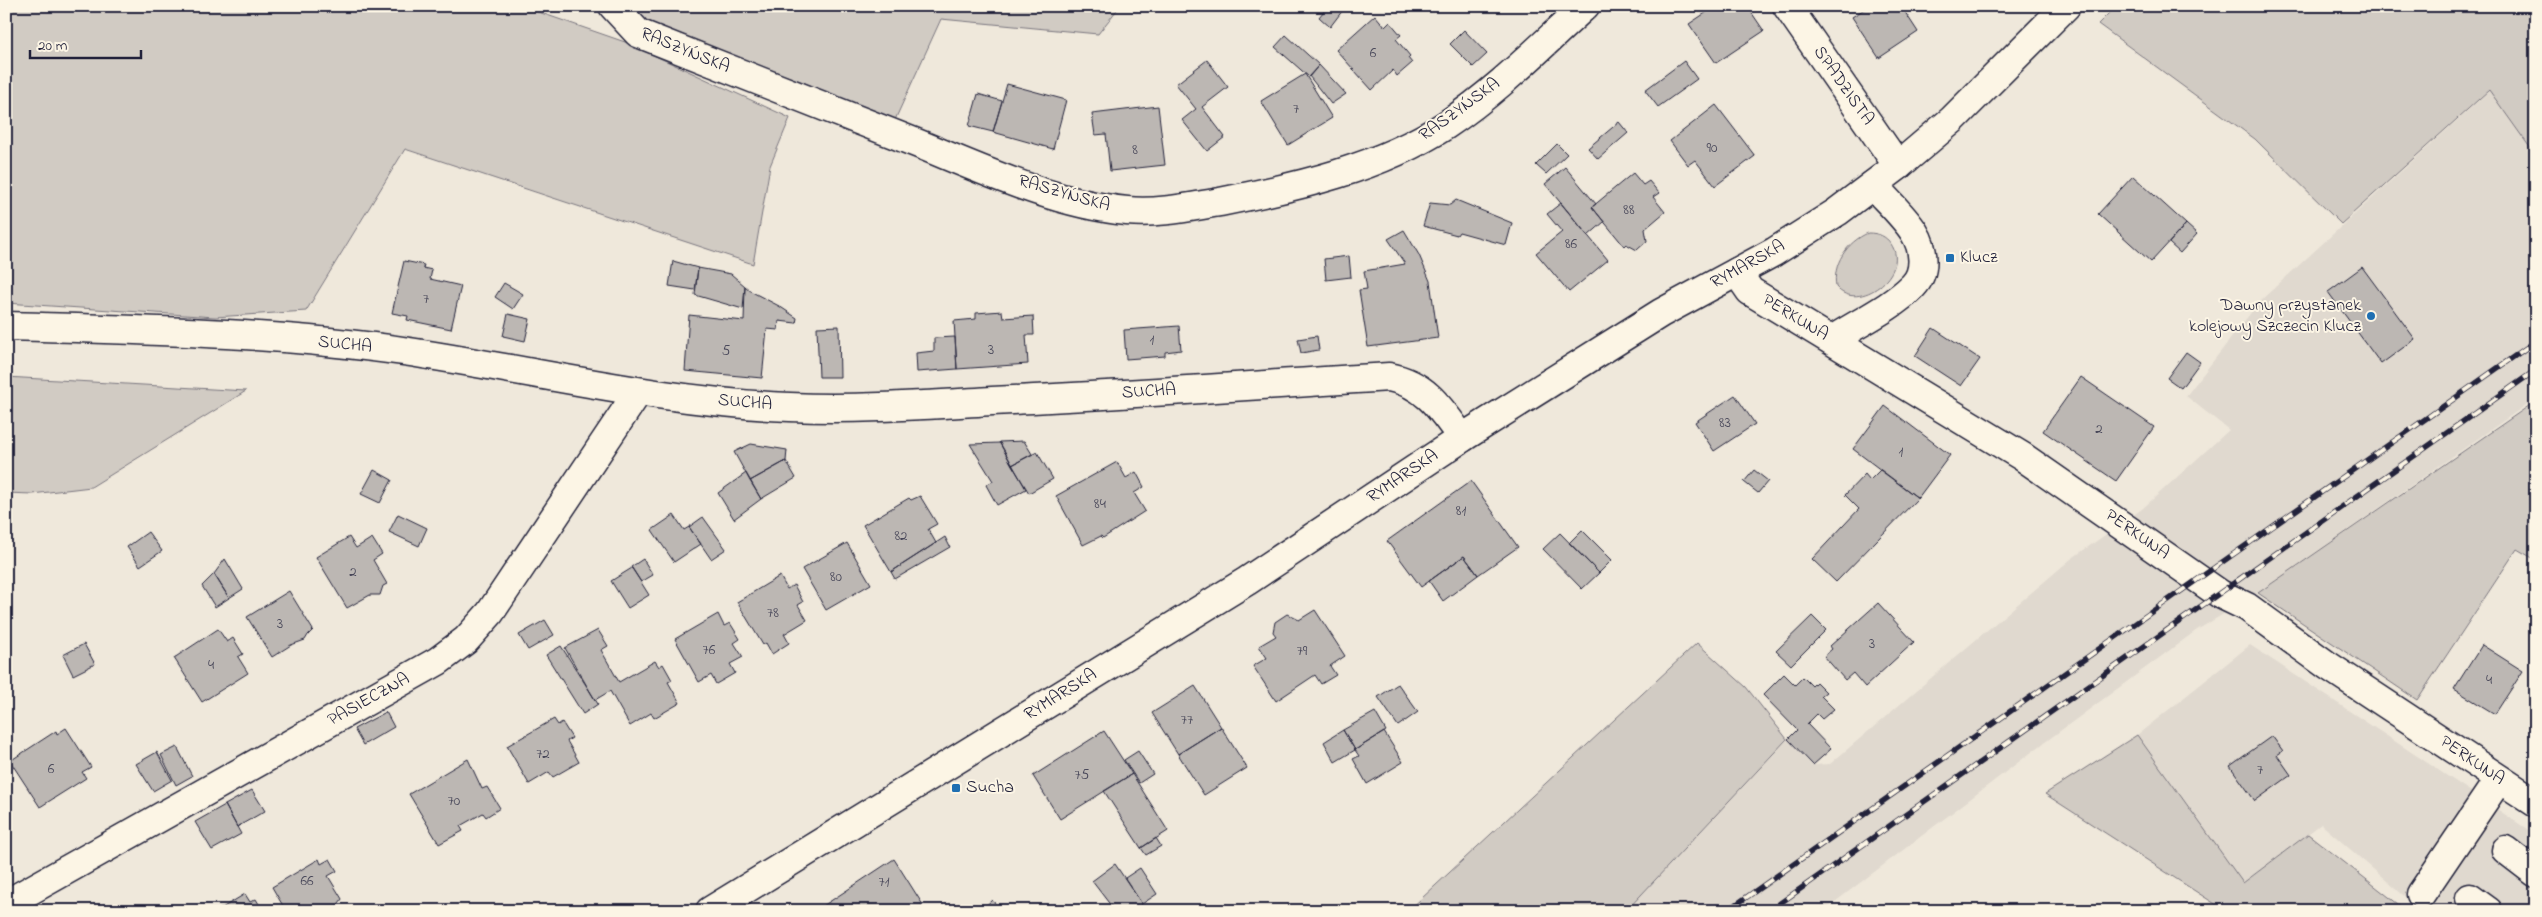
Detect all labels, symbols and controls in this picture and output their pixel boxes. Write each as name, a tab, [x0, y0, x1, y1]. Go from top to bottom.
street label: RASZYŃSKA	[636, 21, 734, 81]
scale bar	[30, 28, 141, 60]
text: 20 m	[38, 35, 68, 57]
street label: SPADZISTA	[1806, 41, 1880, 131]
house number: 6	[1370, 42, 1377, 64]
street label: RASZYŃSKA	[1414, 72, 1506, 148]
house number: 7	[1293, 98, 1299, 120]
house number: 90	[1707, 137, 1718, 159]
house number: 8	[1132, 139, 1138, 161]
street label: RASZYŃSKA	[1015, 168, 1113, 220]
house number: 88	[1623, 199, 1635, 221]
house number: 86	[1565, 233, 1578, 255]
street label: RYMARSKA	[1706, 234, 1790, 296]
place label: Klucz	[1960, 245, 1998, 271]
marker: Klucz	[1944, 252, 1956, 264]
house number: 7	[423, 288, 429, 310]
street label: PERKUNA	[1757, 288, 1833, 348]
place label: Dawny przystanek kolejowy Szczecin Klucz	[2189, 293, 2361, 340]
marker: Dawny przystanek kolejowy Szczecin Klucz	[2365, 310, 2377, 322]
street label: SUCHA	[317, 329, 373, 361]
house number: 1	[1150, 329, 1155, 351]
house number: 3	[988, 339, 994, 361]
house number: 5	[722, 340, 731, 362]
street label: SUCHA	[1121, 378, 1177, 406]
street label: SUCHA	[717, 388, 773, 418]
house number: 83	[1719, 412, 1731, 434]
house number: 2	[2095, 418, 2103, 440]
house number: 1	[1899, 441, 1904, 463]
street label: RYMARSKA	[1362, 443, 1444, 511]
house number: 84	[1094, 493, 1106, 515]
house number: 81	[1456, 500, 1466, 522]
street label: PERKUNA	[2099, 503, 2175, 567]
house number: 82	[894, 525, 908, 547]
house number: 2	[349, 561, 357, 583]
house number: 80	[830, 566, 843, 588]
house number: 78	[767, 602, 779, 624]
house number: 3	[277, 613, 283, 635]
house number: 3	[1869, 633, 1875, 655]
house number: 76	[703, 639, 716, 661]
house number: 79	[1297, 640, 1308, 662]
house number: 4	[208, 654, 214, 676]
street label: RYMARSKA	[1020, 662, 1102, 728]
street label: PASIECZNA	[323, 667, 415, 733]
house number: 4	[2486, 669, 2492, 691]
house number: 77	[1181, 709, 1193, 731]
street label: PERKUNA	[2434, 730, 2510, 792]
house number: 72	[536, 743, 550, 765]
house number: 6	[48, 758, 55, 780]
house number: 7	[2257, 759, 2263, 781]
house number: 75	[1075, 764, 1090, 786]
place label: Sucha	[966, 775, 1014, 801]
marker: Sucha	[950, 782, 962, 794]
house number: 70	[448, 790, 461, 812]
house number: 66	[300, 870, 314, 892]
house number: 71	[879, 871, 890, 893]

